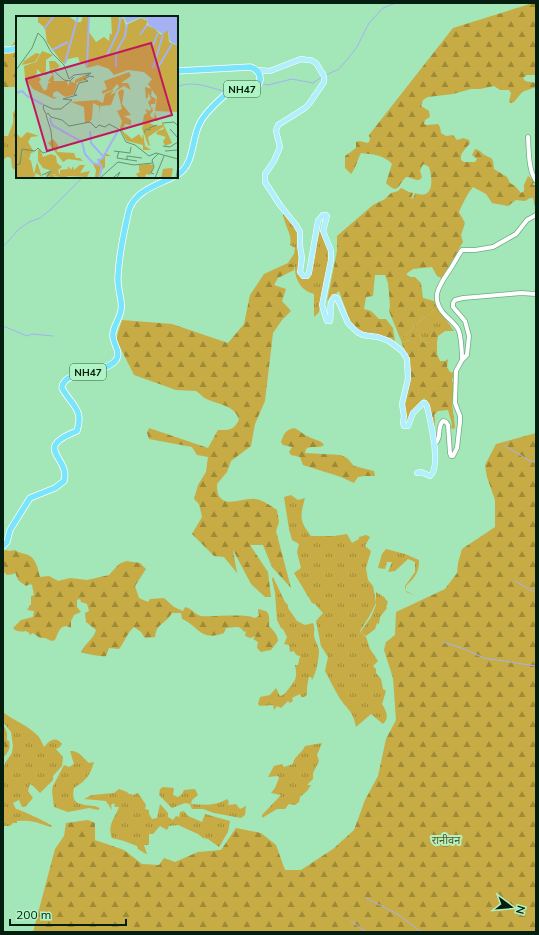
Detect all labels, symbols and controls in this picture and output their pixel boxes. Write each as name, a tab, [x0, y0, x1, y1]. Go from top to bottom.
inset map	[16, 16, 178, 178]
road number: NH47	[224, 81, 260, 97]
road number: NH47	[70, 364, 106, 380]
park label: रानीवन	[432, 833, 461, 847]
north arrow	[491, 887, 531, 927]
scale bar	[10, 901, 126, 927]
text: N	[513, 904, 528, 916]
text: 200 m	[16, 907, 51, 922]

